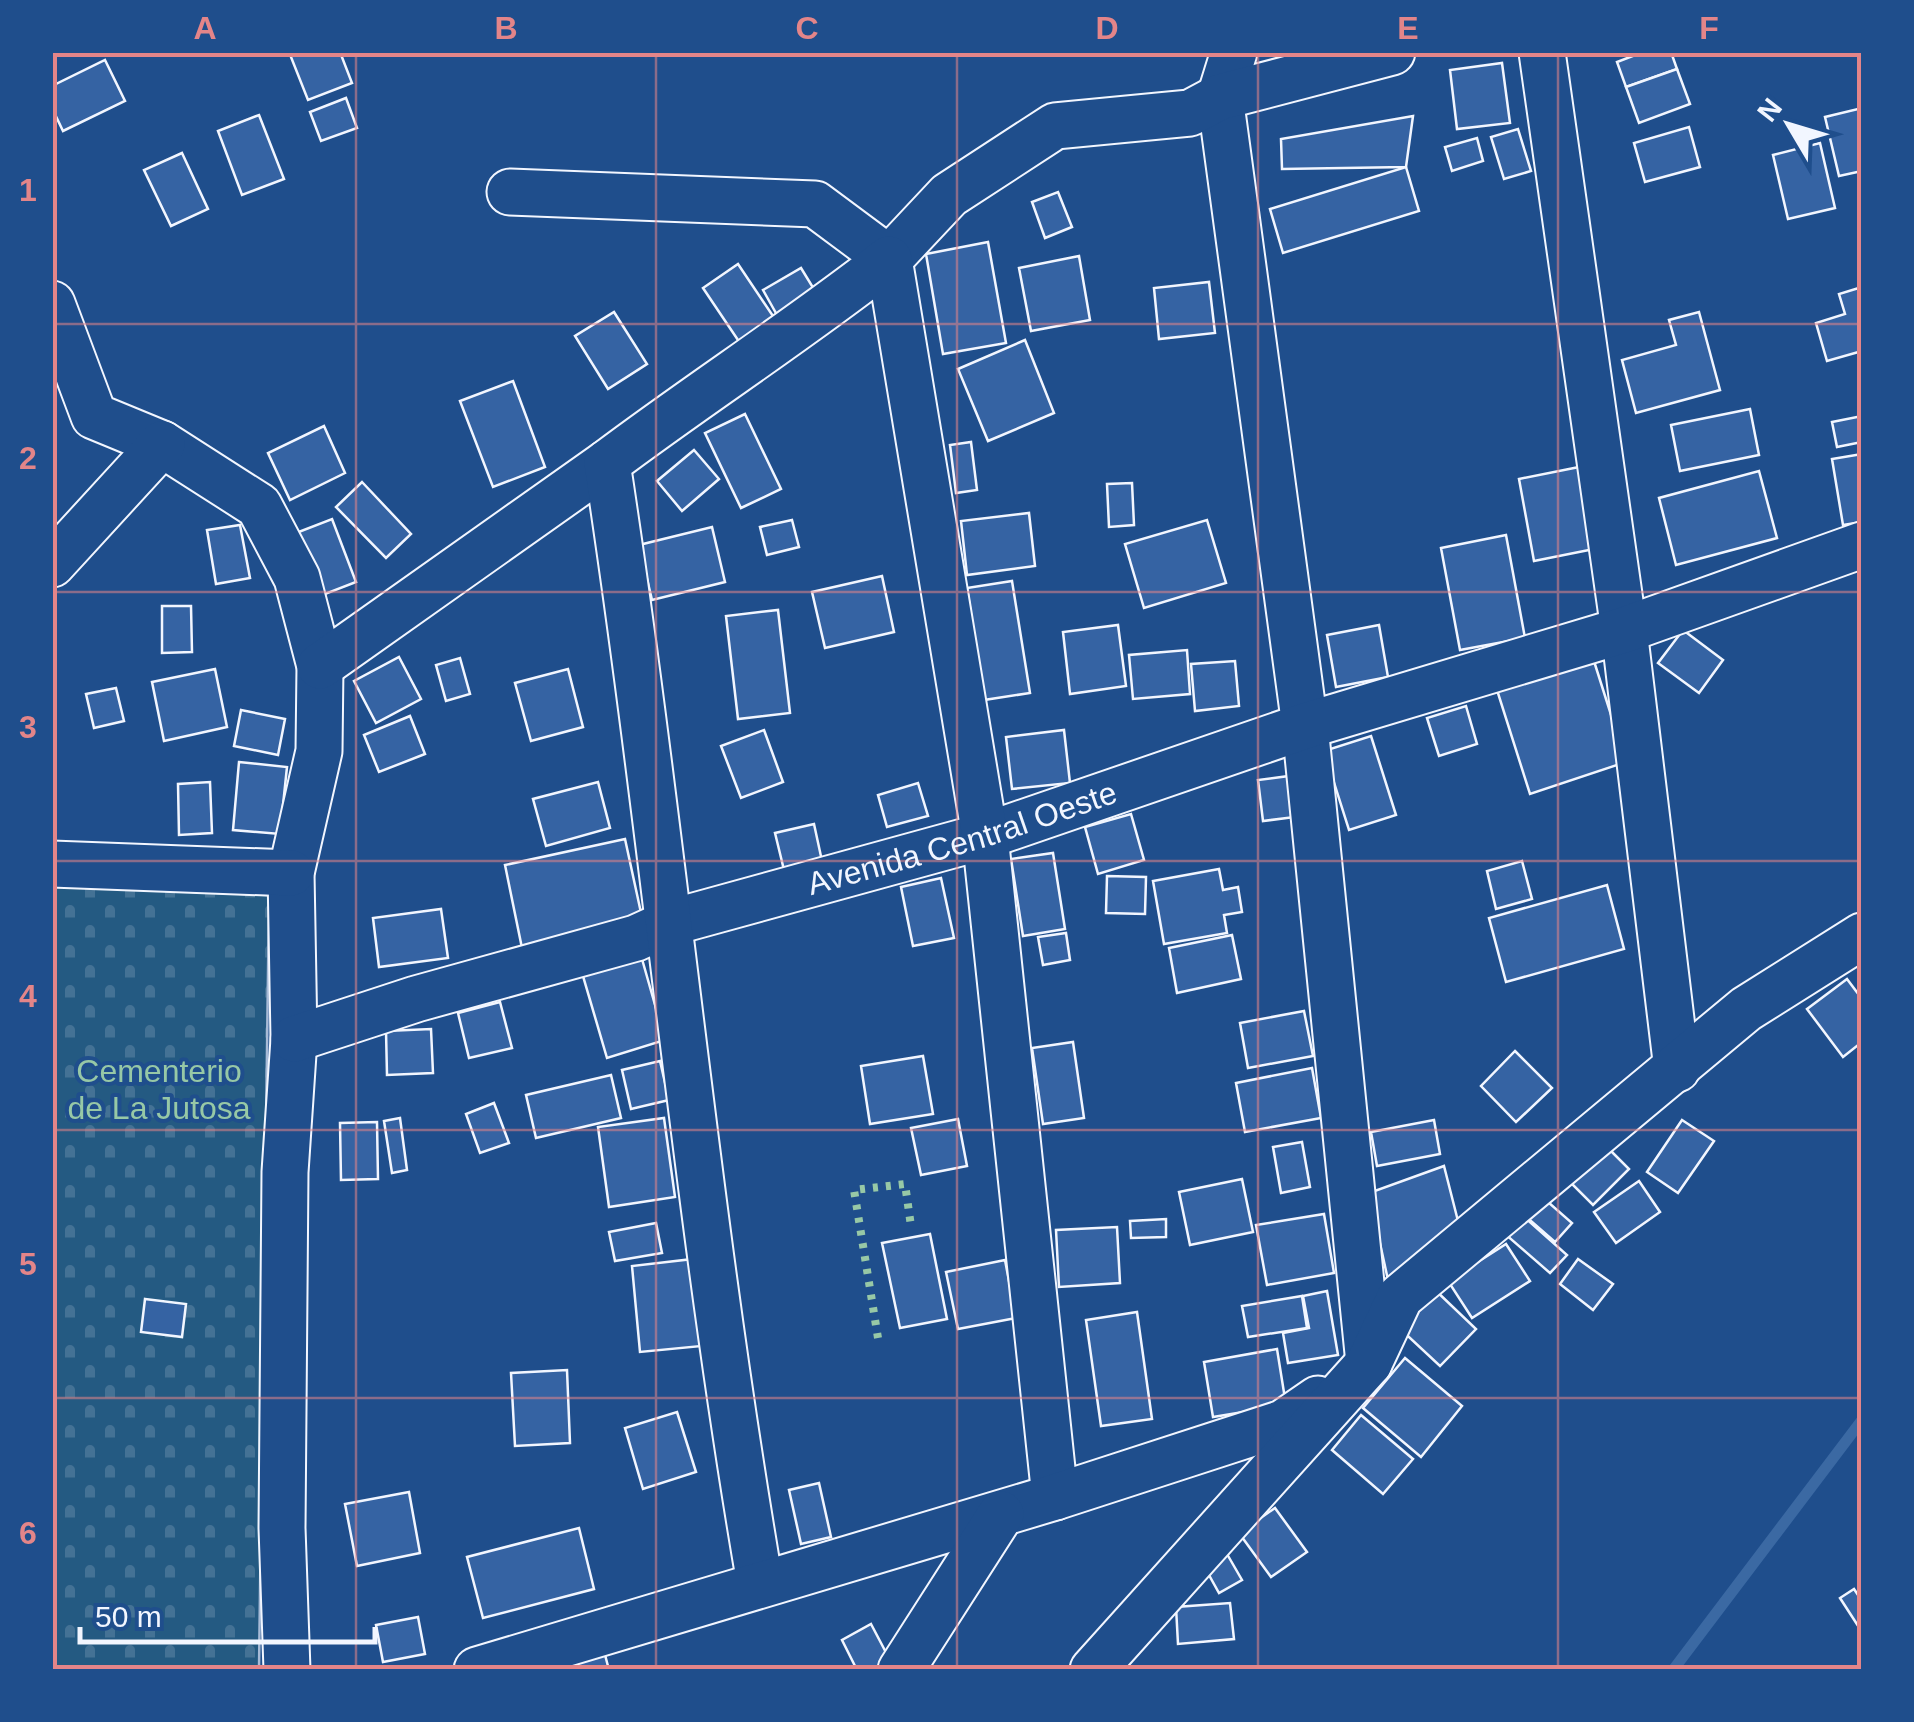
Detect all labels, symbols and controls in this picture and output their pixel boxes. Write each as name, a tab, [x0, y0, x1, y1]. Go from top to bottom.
text: A	[193, 10, 217, 46]
text: B	[494, 10, 518, 46]
text: C	[795, 10, 819, 46]
text: D	[1095, 10, 1119, 46]
text: E	[1397, 10, 1419, 46]
text: F	[1699, 10, 1719, 46]
north arrow	[1739, 75, 1839, 175]
text: N	[1751, 92, 1788, 127]
text: 1	[19, 172, 37, 208]
text: 2	[19, 440, 37, 476]
text: 3	[19, 709, 37, 745]
street label: Avenida Central Oeste	[803, 774, 1121, 902]
text: 4	[19, 978, 37, 1014]
park label: Cementerio de La Jutosa	[67, 1053, 251, 1126]
text: 5	[19, 1246, 37, 1282]
text: 6	[19, 1515, 37, 1551]
scale bar	[80, 1582, 375, 1644]
text: 50 m	[95, 1600, 162, 1633]

